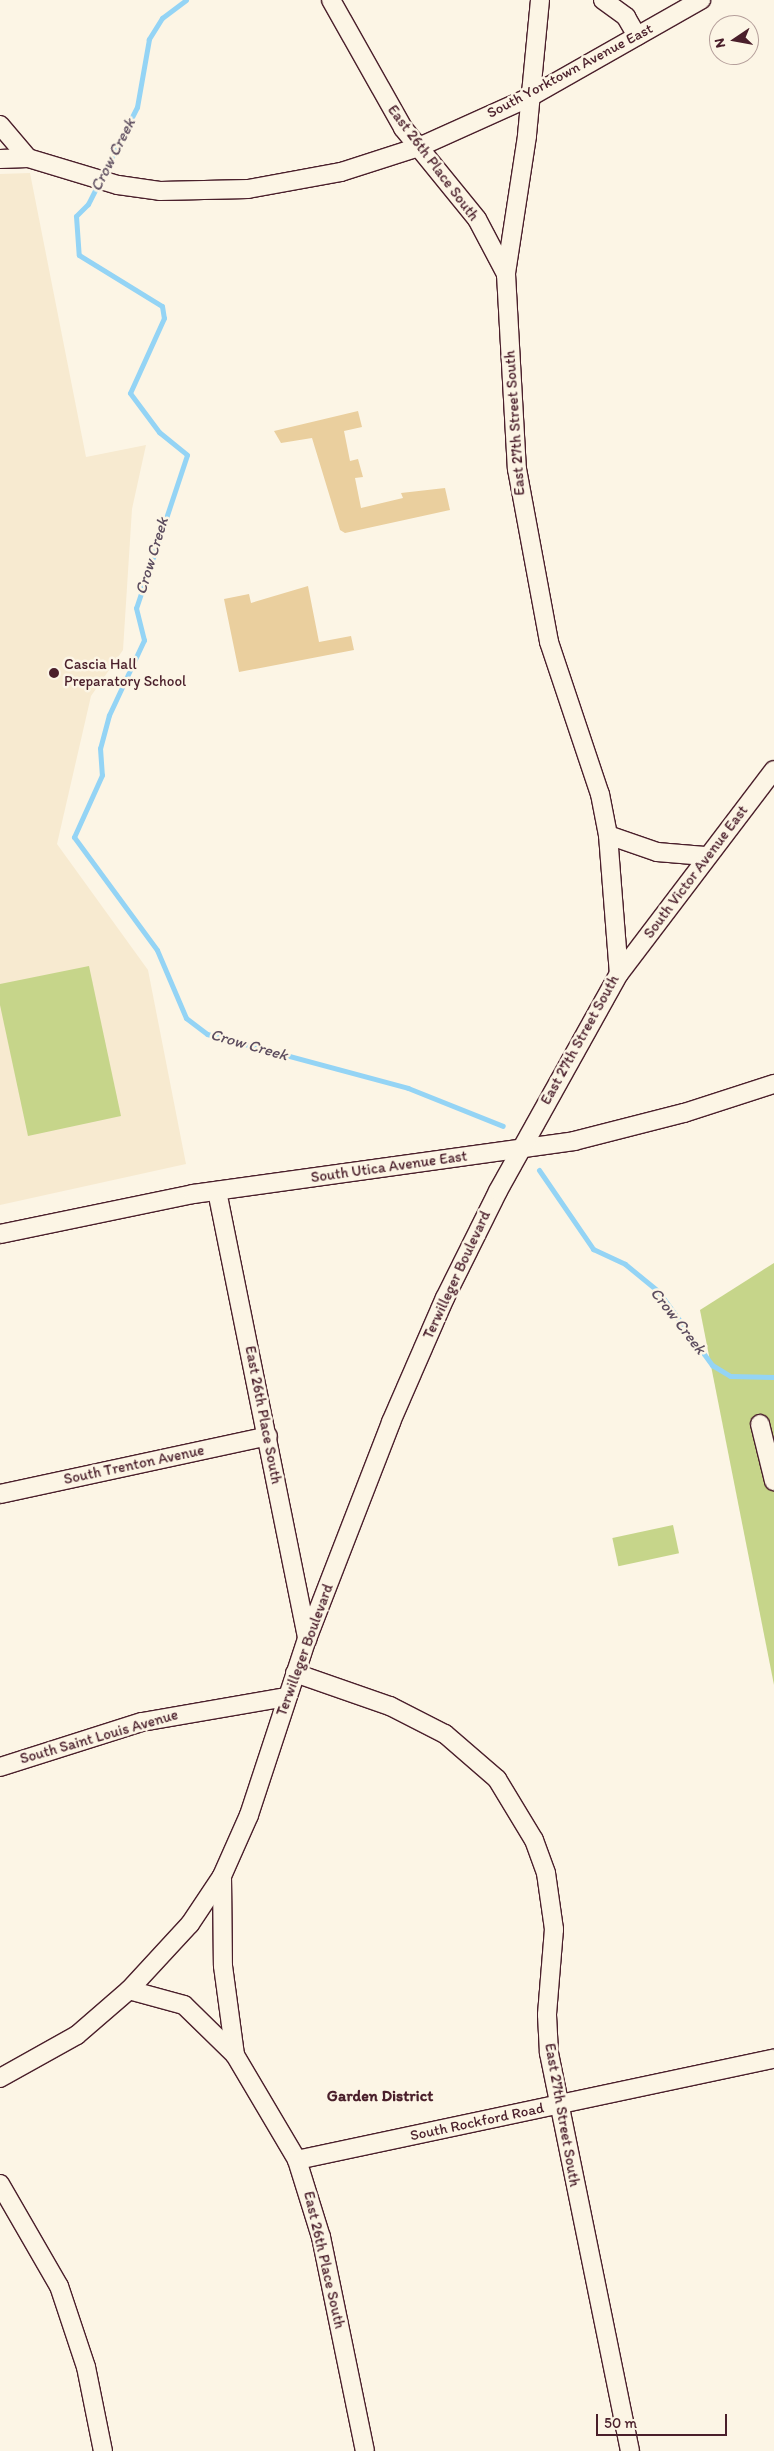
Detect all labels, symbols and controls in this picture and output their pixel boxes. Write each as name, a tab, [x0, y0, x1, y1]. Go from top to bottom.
north arrow	[709, 15, 759, 65]
street label: South Yorktown Avenue East	[485, 20, 655, 122]
text: N	[711, 37, 729, 49]
street label: East 26th Place South	[384, 102, 482, 224]
water label: Crow Creek	[86, 115, 140, 195]
street label: East 27th Street South	[501, 350, 529, 496]
water label: Crow Creek	[131, 515, 173, 597]
place label: Cascia Hall Preparatory School	[64, 655, 186, 690]
marker: Cascia Hall Preparatory School	[48, 667, 60, 679]
street label: South Victor Avenue East	[640, 802, 752, 942]
street label: East 27th Street South	[537, 972, 623, 1108]
water label: Crow Creek	[208, 1025, 290, 1065]
street label: South Utica Avenue East	[310, 1147, 468, 1187]
street label: Terwilleger Boulevard	[419, 1208, 495, 1342]
water label: Crow Creek	[646, 1284, 710, 1358]
street label: East 26th Place South	[241, 1345, 285, 1485]
street label: South Trenton Avenue	[63, 1441, 205, 1489]
street label: Terwilleger Boulevard	[273, 1581, 337, 1719]
street label: South Saint Louis Avenue	[18, 1706, 180, 1768]
street label: East 27th Street South	[541, 2042, 583, 2188]
district label: Garden District	[327, 2086, 433, 2106]
street label: South Rockford Road	[409, 2099, 545, 2145]
street label: East 26th Place South	[300, 2190, 348, 2330]
scale bar	[599, 2404, 730, 2436]
text: 50 m	[604, 2414, 637, 2432]

